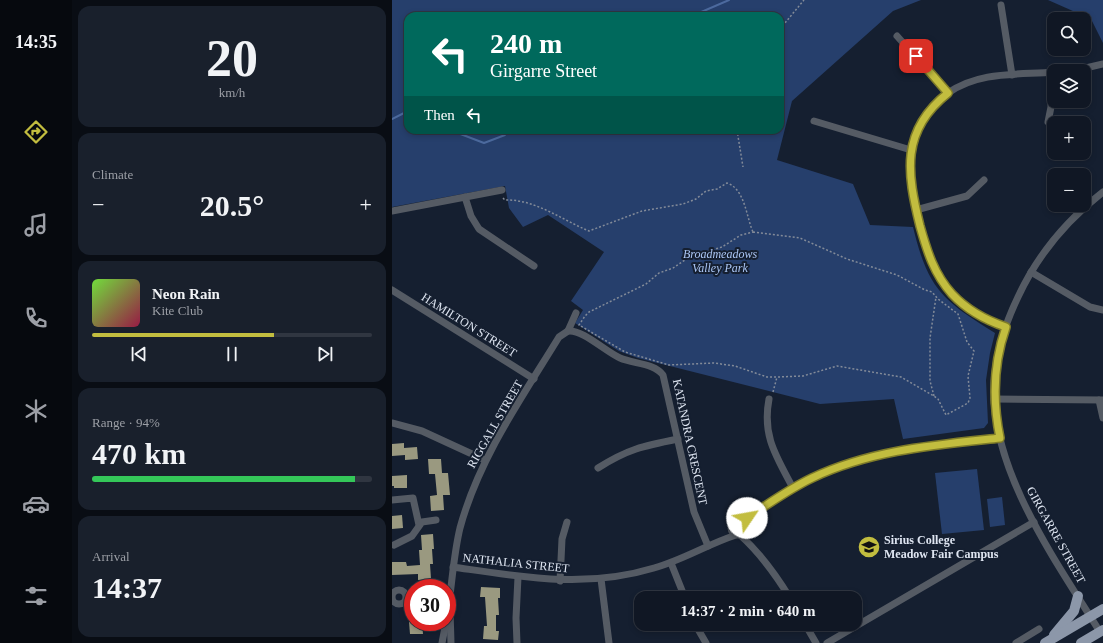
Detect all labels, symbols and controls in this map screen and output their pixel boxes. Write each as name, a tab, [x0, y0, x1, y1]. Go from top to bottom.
map controls	[1047, 12, 1091, 212]
button: search	[1047, 12, 1091, 56]
icon: left	[424, 28, 476, 80]
text: 240 m	[490, 28, 562, 59]
text: 20	[206, 30, 258, 87]
text: 14:35	[15, 32, 57, 52]
pin	[899, 39, 933, 73]
icon: arrive	[905, 45, 927, 67]
text: Girgarre Street	[490, 61, 597, 81]
button: layers	[1047, 64, 1091, 108]
text: km/h	[219, 85, 245, 100]
icon: left	[463, 104, 485, 126]
text: Then	[424, 107, 455, 123]
button: +	[1047, 116, 1091, 160]
icon: directions	[22, 118, 50, 146]
text: Climate	[92, 167, 133, 182]
button: −	[1047, 168, 1091, 212]
text: 20.5°	[200, 189, 264, 222]
text: −	[92, 192, 104, 217]
text: +	[360, 192, 372, 217]
icon: music	[22, 211, 50, 239]
park label: Broadmeadows Valley Park	[683, 247, 757, 275]
text: Neon Rain	[152, 286, 220, 302]
street label: HAMILTON STREET	[419, 290, 520, 360]
text: Kite Club	[152, 303, 203, 318]
icon: phone	[22, 304, 50, 332]
icon: previous	[128, 343, 150, 365]
icon: pause	[221, 343, 243, 365]
icon: next	[314, 343, 336, 365]
street label: RIGGALL STREET	[464, 377, 526, 470]
street label: KATANDRA CRESCENT	[670, 378, 710, 507]
icon: climate	[22, 397, 50, 425]
text: Range · 94%	[92, 415, 160, 430]
text: 470 km	[92, 437, 186, 470]
street label: GIRGARRE STREET	[1024, 484, 1089, 586]
icon: car	[22, 490, 50, 518]
position arrow	[726, 497, 768, 539]
place label: Sirius College Meadow Fair Campus	[884, 533, 999, 561]
school or university icon: Sirius College Meadow Fair Campus	[856, 534, 882, 560]
text: Arrival	[92, 549, 130, 564]
street label: NATHALIA STREET	[462, 550, 571, 576]
text: 14:37	[92, 571, 162, 604]
speed limit sign: 30	[404, 579, 456, 631]
icon: filters	[22, 582, 50, 610]
text: 14:37 · 2 min · 640 m	[681, 603, 816, 619]

